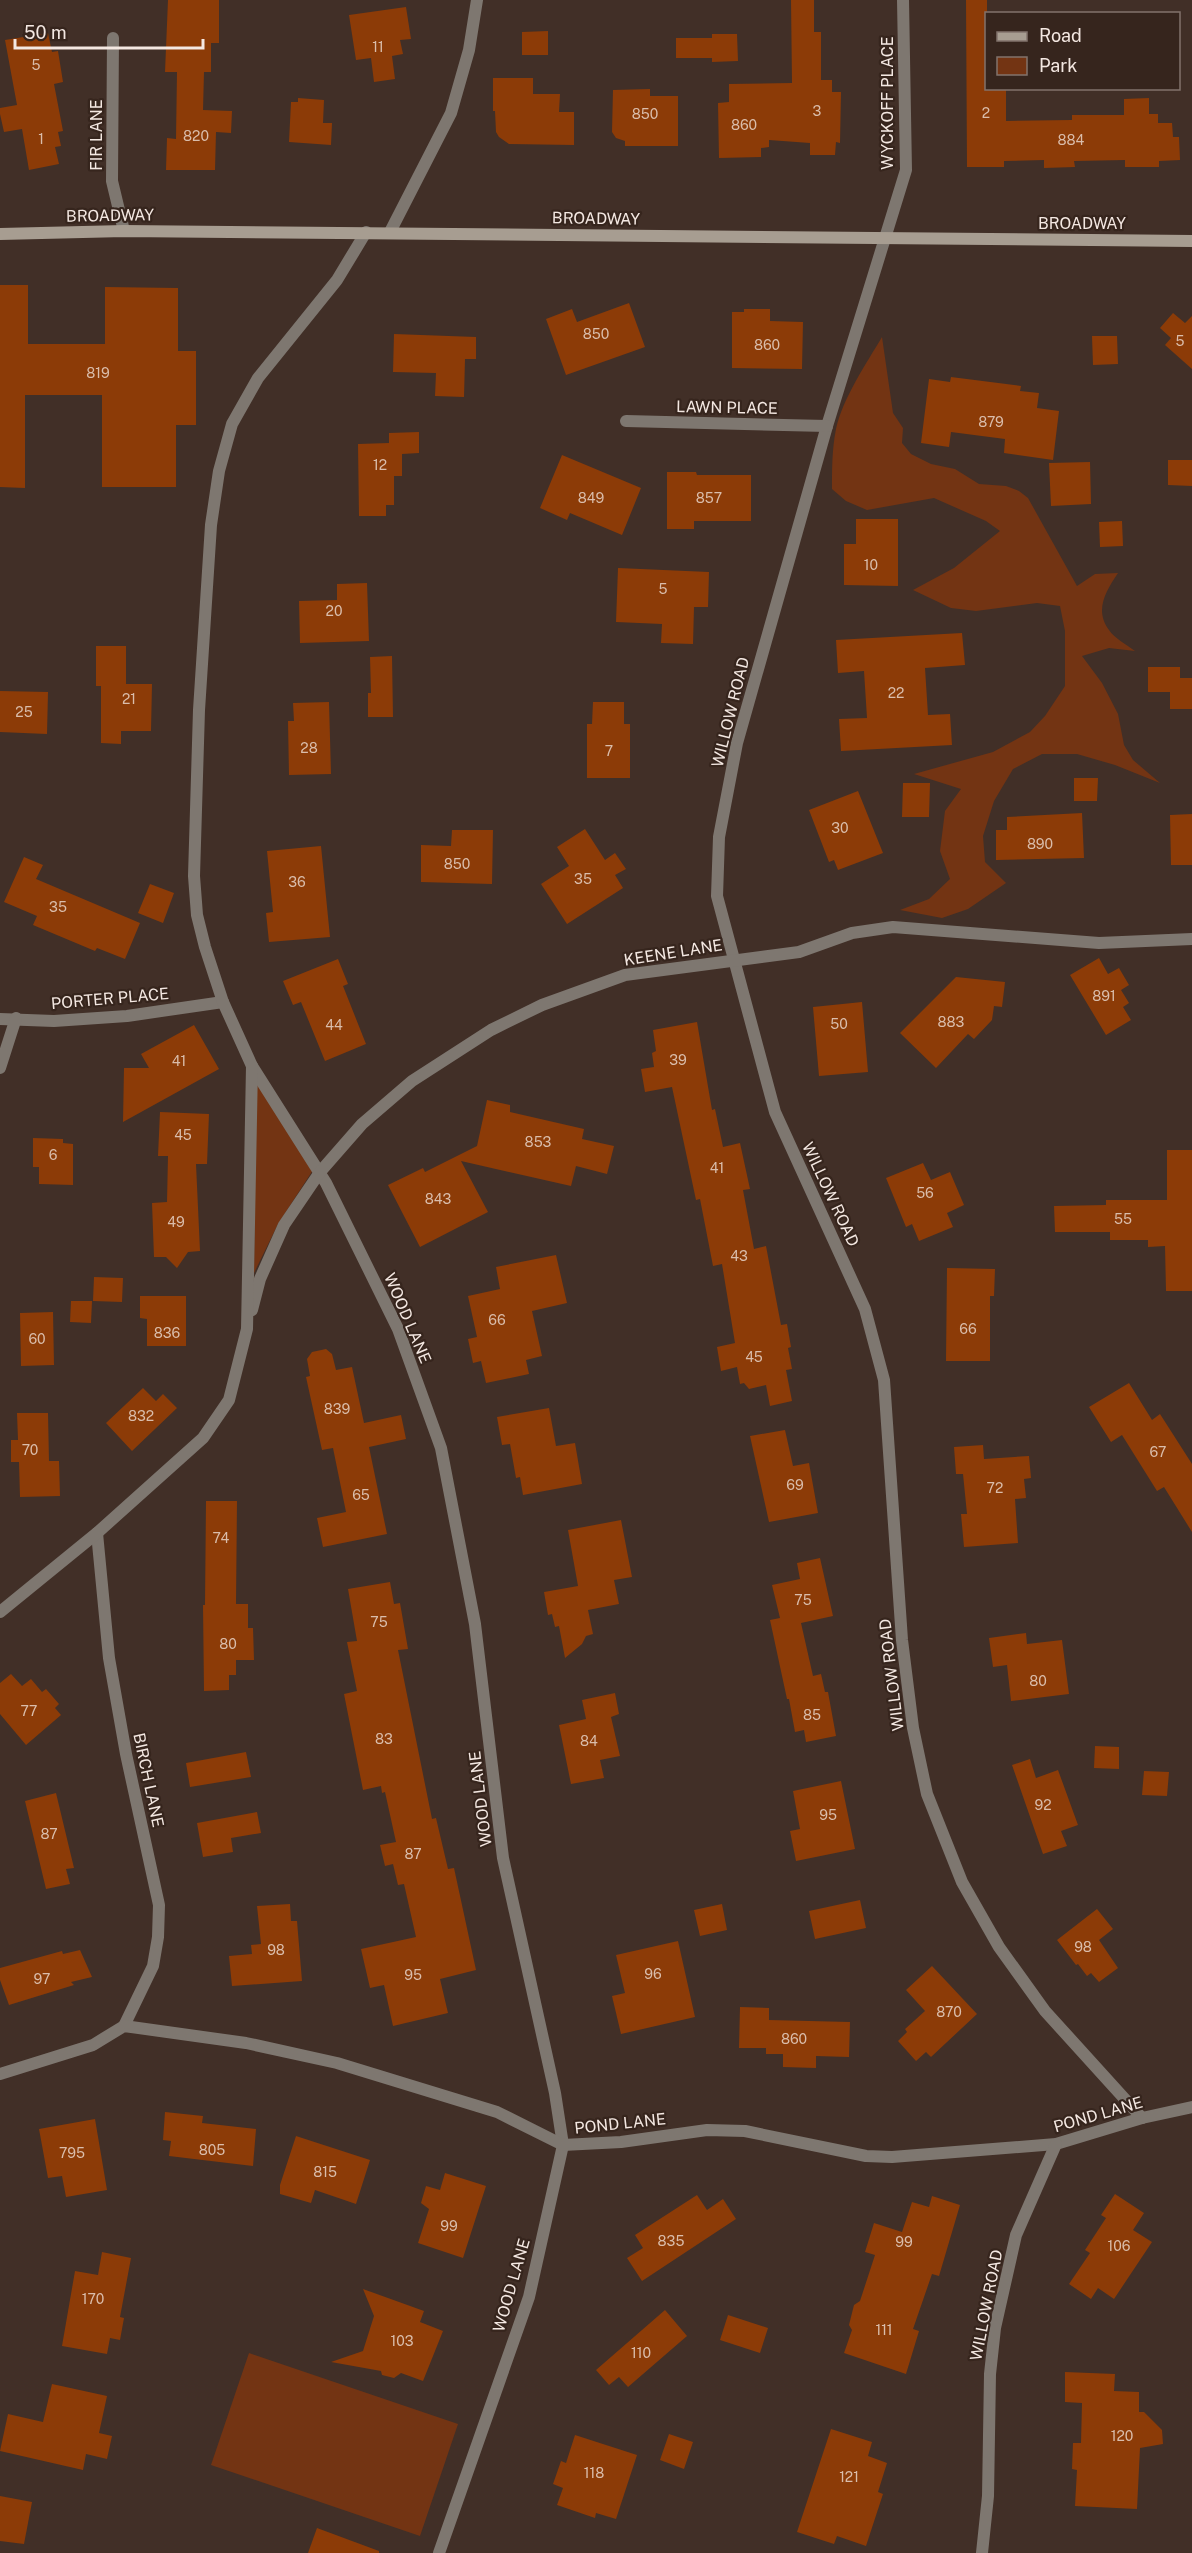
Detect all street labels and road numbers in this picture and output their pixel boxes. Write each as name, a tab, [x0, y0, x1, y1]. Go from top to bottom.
street label: WYCKOFF PLACE	[878, 36, 897, 170]
street label: FIR LANE	[87, 99, 106, 171]
street label: BROADWAY	[66, 205, 154, 226]
street label: BROADWAY	[552, 208, 640, 229]
street label: BROADWAY	[1038, 214, 1126, 233]
street label: LAWN PLACE	[676, 397, 778, 418]
street label: WILLOW ROAD	[708, 655, 753, 769]
street label: KEENE LANE	[622, 935, 724, 970]
street label: PORTER PLACE	[50, 984, 170, 1013]
street label: WILLOW ROAD	[798, 1139, 863, 1249]
street label: WOOD LANE	[380, 1270, 435, 1366]
street label: WILLOW ROAD	[875, 1618, 908, 1732]
street label: BIRCH LANE	[129, 1731, 168, 1829]
street label: WOOD LANE	[465, 1750, 496, 1848]
street label: POND LANE	[1051, 2093, 1145, 2136]
street label: POND LANE	[573, 2109, 667, 2138]
street label: WOOD LANE	[489, 2236, 534, 2334]
street label: WILLOW ROAD	[966, 2248, 1007, 2362]

